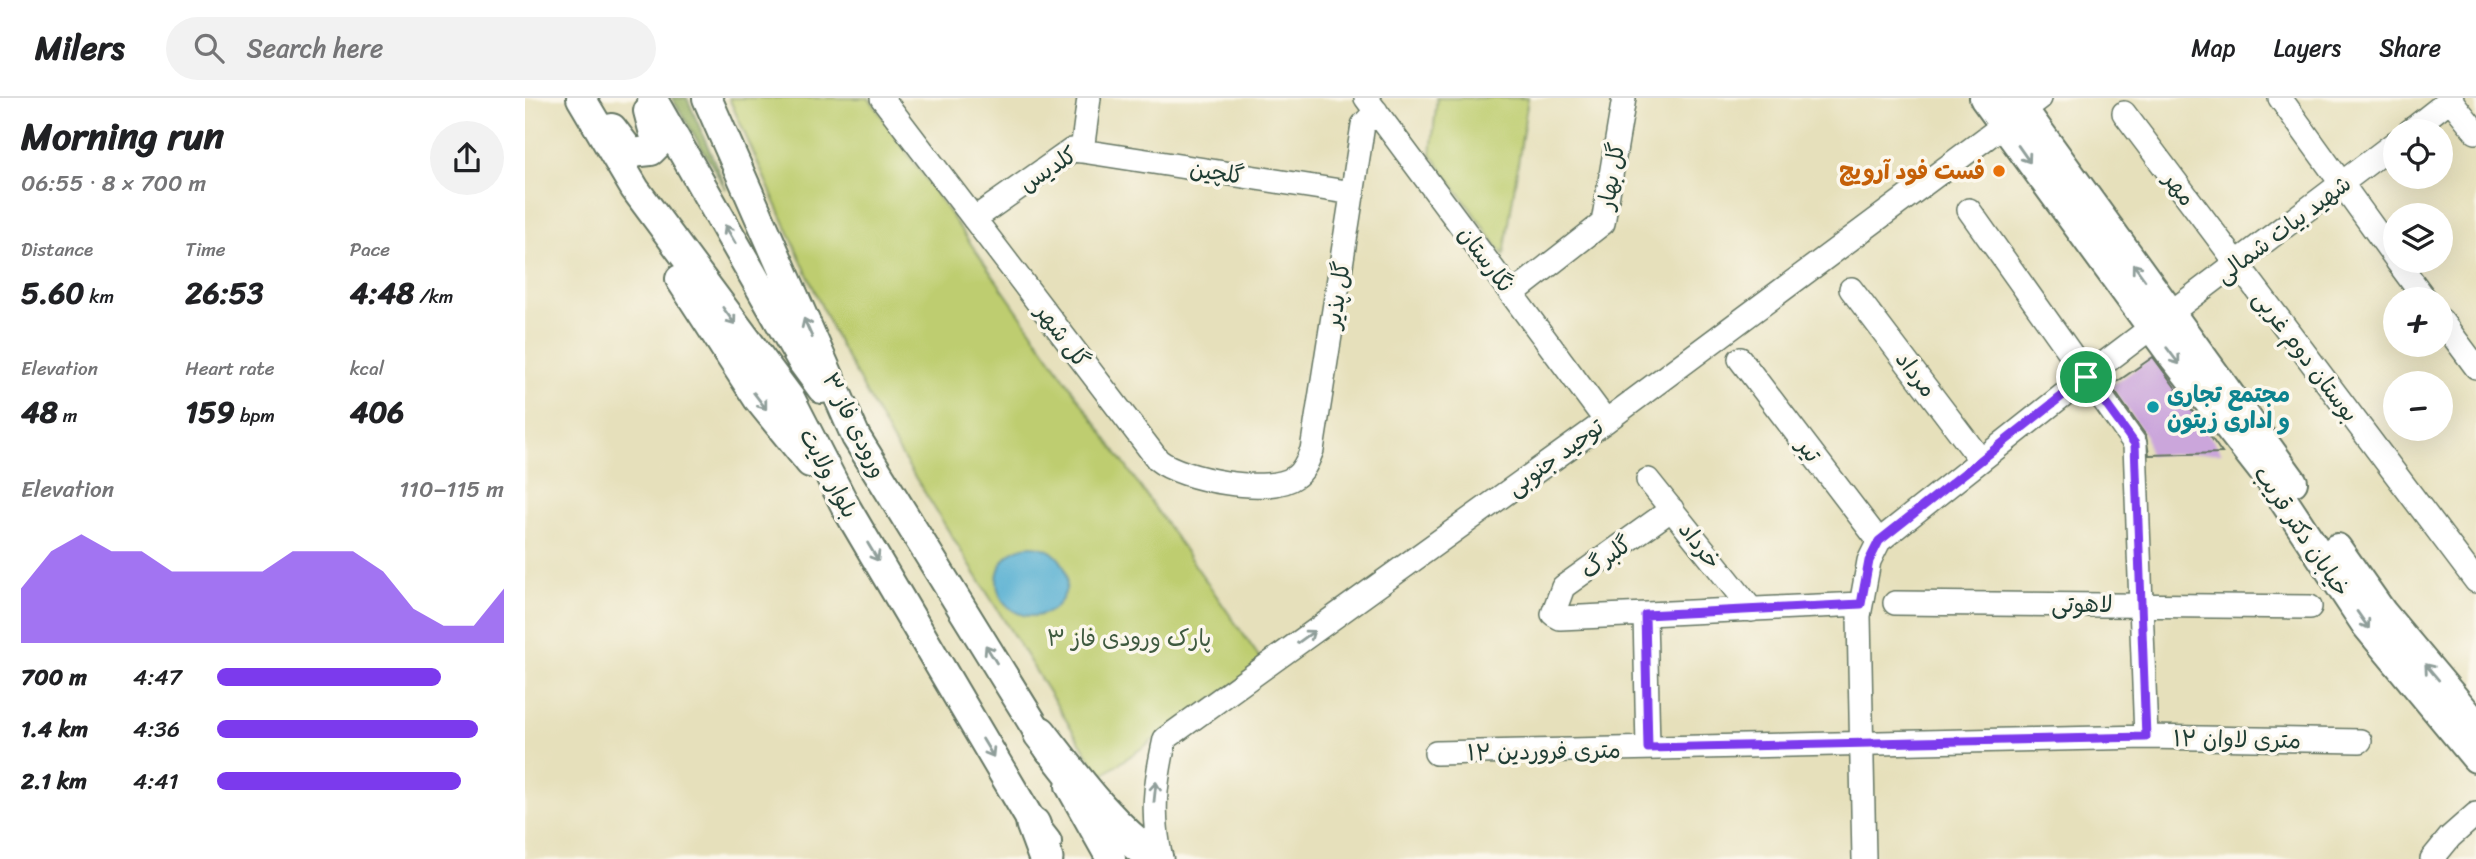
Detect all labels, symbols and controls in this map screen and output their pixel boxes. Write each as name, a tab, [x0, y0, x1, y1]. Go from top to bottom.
search box	[166, 17, 656, 80]
text: Milers	[35, 19, 124, 77]
text: Search here	[246, 25, 383, 71]
text: Map	[2191, 27, 2236, 69]
text: Layers	[2274, 27, 2341, 69]
text: Share	[2379, 27, 2441, 69]
icon: search	[190, 29, 228, 67]
text: Morning run	[21, 103, 224, 170]
map controls	[2383, 119, 2453, 441]
button: locate	[2383, 119, 2453, 189]
button: share	[430, 121, 504, 195]
street label: کلدیس	[1011, 135, 1086, 204]
street label: گل بهار	[1585, 139, 1638, 215]
one-way arrow	[2016, 144, 2031, 163]
street label: گلچین	[1187, 148, 1247, 197]
place label: فست فود آرویچ	[1839, 151, 1985, 192]
street label: مهر	[2151, 161, 2207, 216]
text: 06:55 · 8 × 700 m	[21, 163, 206, 204]
marker: فست فود آرویچ	[1991, 163, 2007, 179]
street label: شهید بیات شمالی	[2206, 164, 2360, 295]
button: layers	[2383, 203, 2453, 273]
street label: نگارستان	[1447, 217, 1525, 302]
one-way arrow	[723, 224, 736, 245]
text: Distance	[21, 233, 93, 266]
text: Time	[185, 233, 226, 266]
text: Pace	[350, 233, 390, 266]
street label: گل پذیر	[1312, 259, 1363, 333]
one-way arrow	[2131, 263, 2146, 282]
text: 5.60	[21, 266, 84, 320]
text: 26:53	[185, 266, 264, 320]
text: 4:48	[350, 266, 414, 320]
text: km	[84, 280, 114, 313]
text: /km	[414, 280, 453, 313]
street label: بوستان دوم غربی	[2242, 281, 2369, 431]
button: +	[2383, 287, 2453, 357]
street label: گل شهر	[1023, 294, 1101, 377]
one-way arrow	[721, 307, 736, 326]
one-way arrow	[801, 318, 814, 339]
street label: مرداد	[1884, 342, 1947, 407]
one-way arrow	[2166, 346, 2180, 365]
pin	[2056, 347, 2116, 407]
text: Elevation	[21, 352, 98, 385]
text: Heart rate	[185, 352, 275, 385]
text: kcal	[350, 352, 384, 385]
icon: arrive	[2067, 358, 2105, 396]
street label: ورودی فاز ۳	[810, 365, 899, 485]
button: −	[2383, 371, 2453, 441]
place label: مجتمع تجاری و اداری زیتون	[2167, 374, 2290, 441]
text: 48	[21, 385, 58, 439]
text: 159	[185, 385, 235, 439]
text: 406	[350, 385, 404, 439]
one-way arrow	[753, 391, 767, 410]
text: m	[58, 399, 77, 432]
text: bpm	[235, 399, 275, 432]
marker: مجتمع تجاری و اداری زیتون	[2145, 399, 2161, 415]
street label: توحید جنوبی	[1497, 407, 1613, 507]
street label: بلوار ولایت	[788, 420, 870, 526]
street label: تیر	[1784, 427, 1832, 472]
street label: خیابان دکتر قریب	[2242, 457, 2361, 606]
text: Elevation	[21, 469, 114, 510]
text: 110–115 m	[399, 469, 504, 510]
street label: خرداد	[1667, 512, 1732, 579]
street label: گلبرگ	[1572, 525, 1641, 590]
one-way arrow	[866, 542, 880, 562]
street label: لاهوتی	[2051, 584, 2113, 625]
one-way arrow	[2356, 610, 2370, 629]
park label: پارک ورودی فاز ۳	[1047, 618, 1211, 659]
one-way arrow	[1296, 629, 1315, 644]
one-way arrow	[983, 645, 997, 665]
text: 700 m	[21, 657, 87, 698]
text: 4:47	[133, 657, 182, 698]
one-way arrow	[2424, 663, 2440, 681]
text: 1.4 km	[21, 709, 88, 750]
text: 4:36	[133, 709, 180, 750]
street label: ۱۲ متری لاوان	[2173, 718, 2301, 761]
street label: ۱۲ متری فروردین	[1467, 730, 1621, 773]
one-way arrow	[981, 737, 995, 757]
text: 2.1 km	[21, 761, 87, 802]
text: 4:41	[133, 761, 179, 802]
one-way arrow	[1149, 781, 1162, 803]

